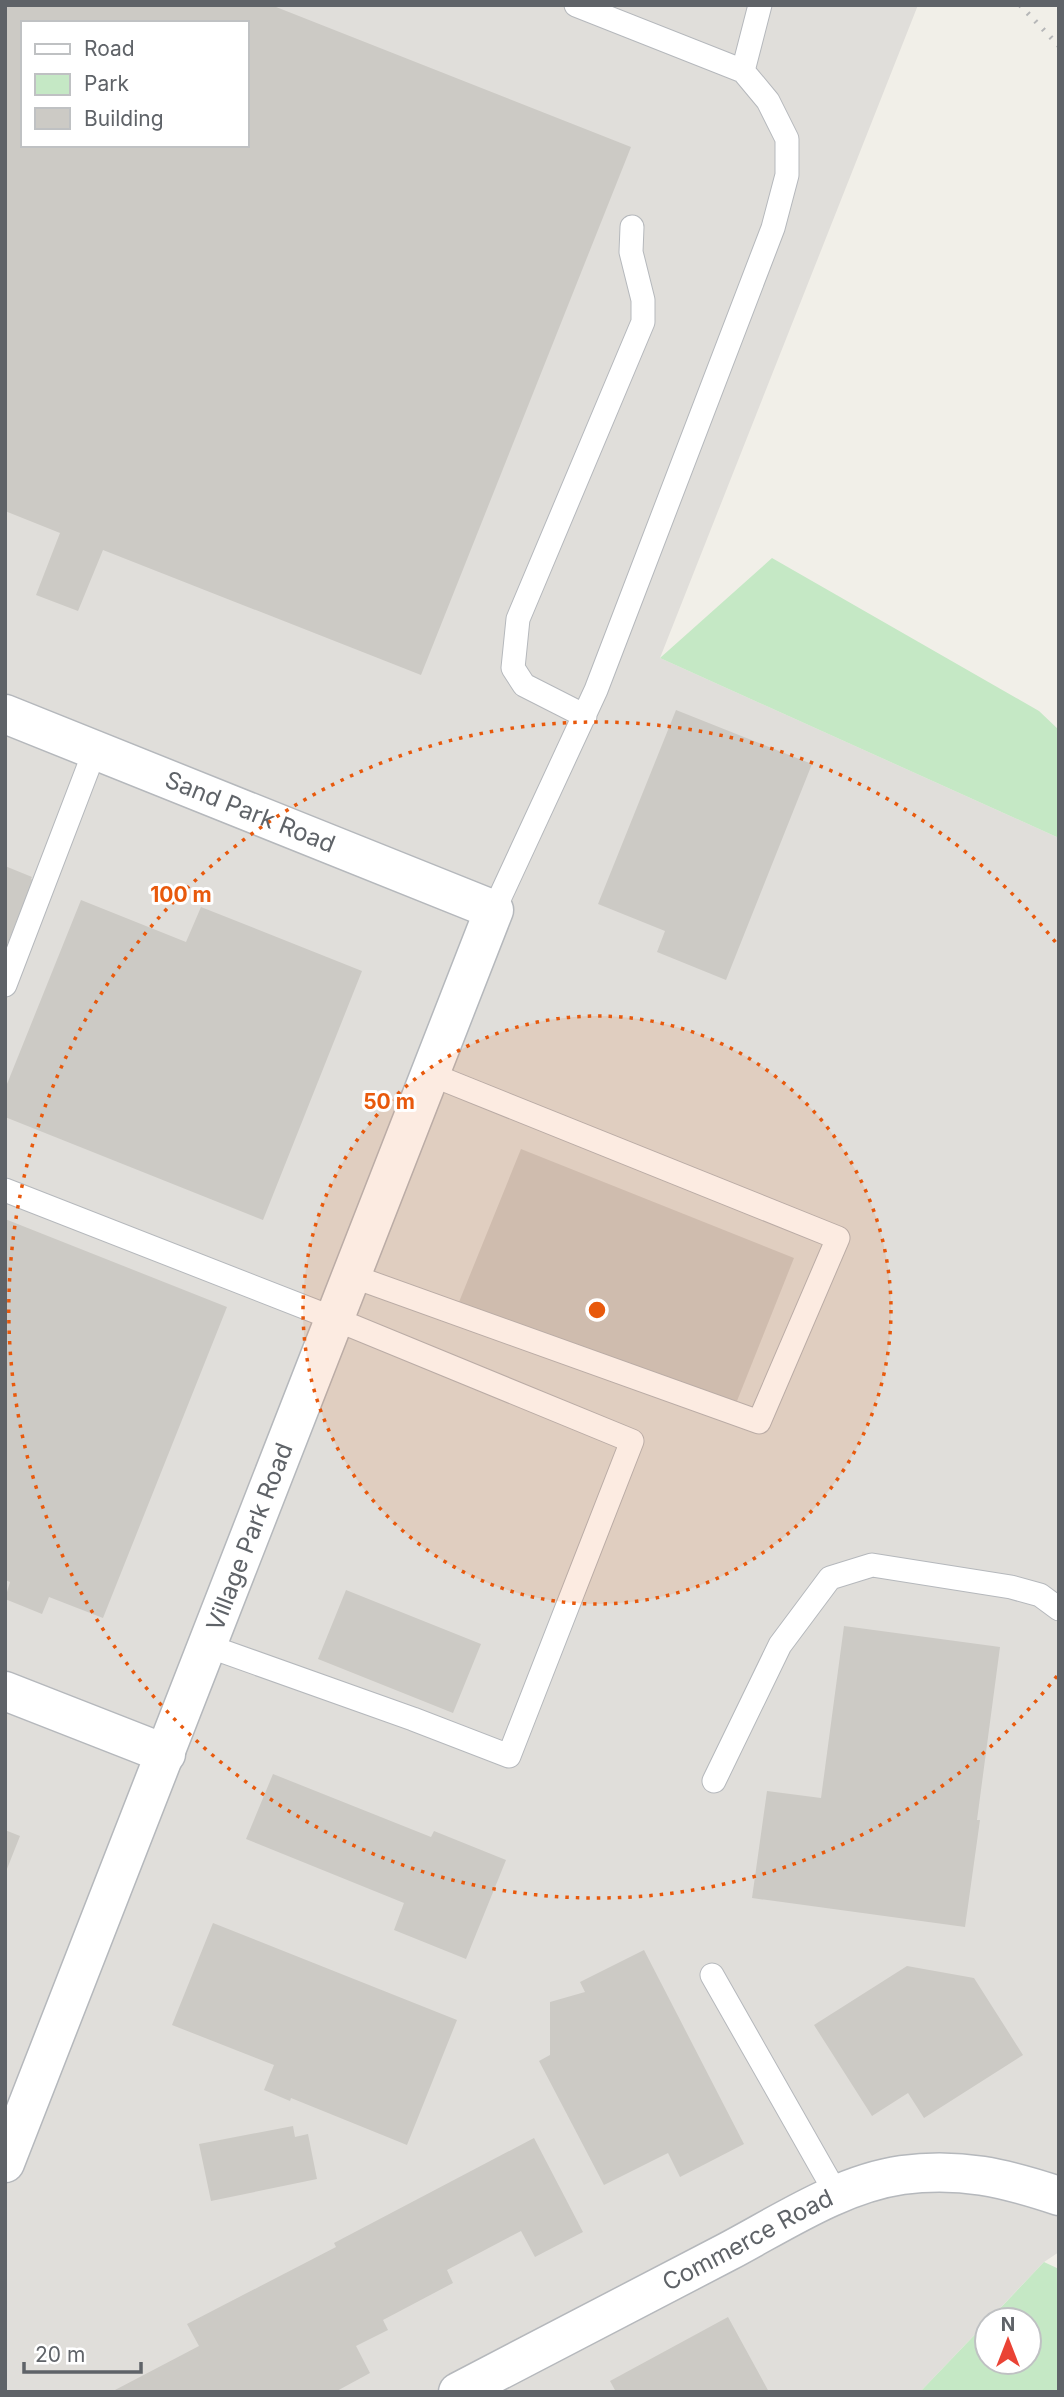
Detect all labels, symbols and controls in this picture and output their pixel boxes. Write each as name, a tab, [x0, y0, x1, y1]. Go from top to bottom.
legend	[21, 21, 248, 147]
text: Road	[84, 36, 135, 61]
text: Park	[84, 71, 129, 96]
text: Building	[84, 106, 164, 131]
street label: Sand Park Road	[161, 765, 339, 859]
text: 100 m	[150, 882, 212, 907]
text: 50 m	[363, 1089, 415, 1114]
centre of rings	[585, 1298, 609, 1322]
street label: Village Park Road	[200, 1439, 299, 1635]
street label: Commerce Road	[657, 2183, 837, 2297]
north arrow	[973, 2306, 1043, 2376]
text: N	[1001, 2313, 1015, 2336]
scale bar	[24, 2330, 142, 2374]
text: 20 m	[35, 2342, 85, 2367]

